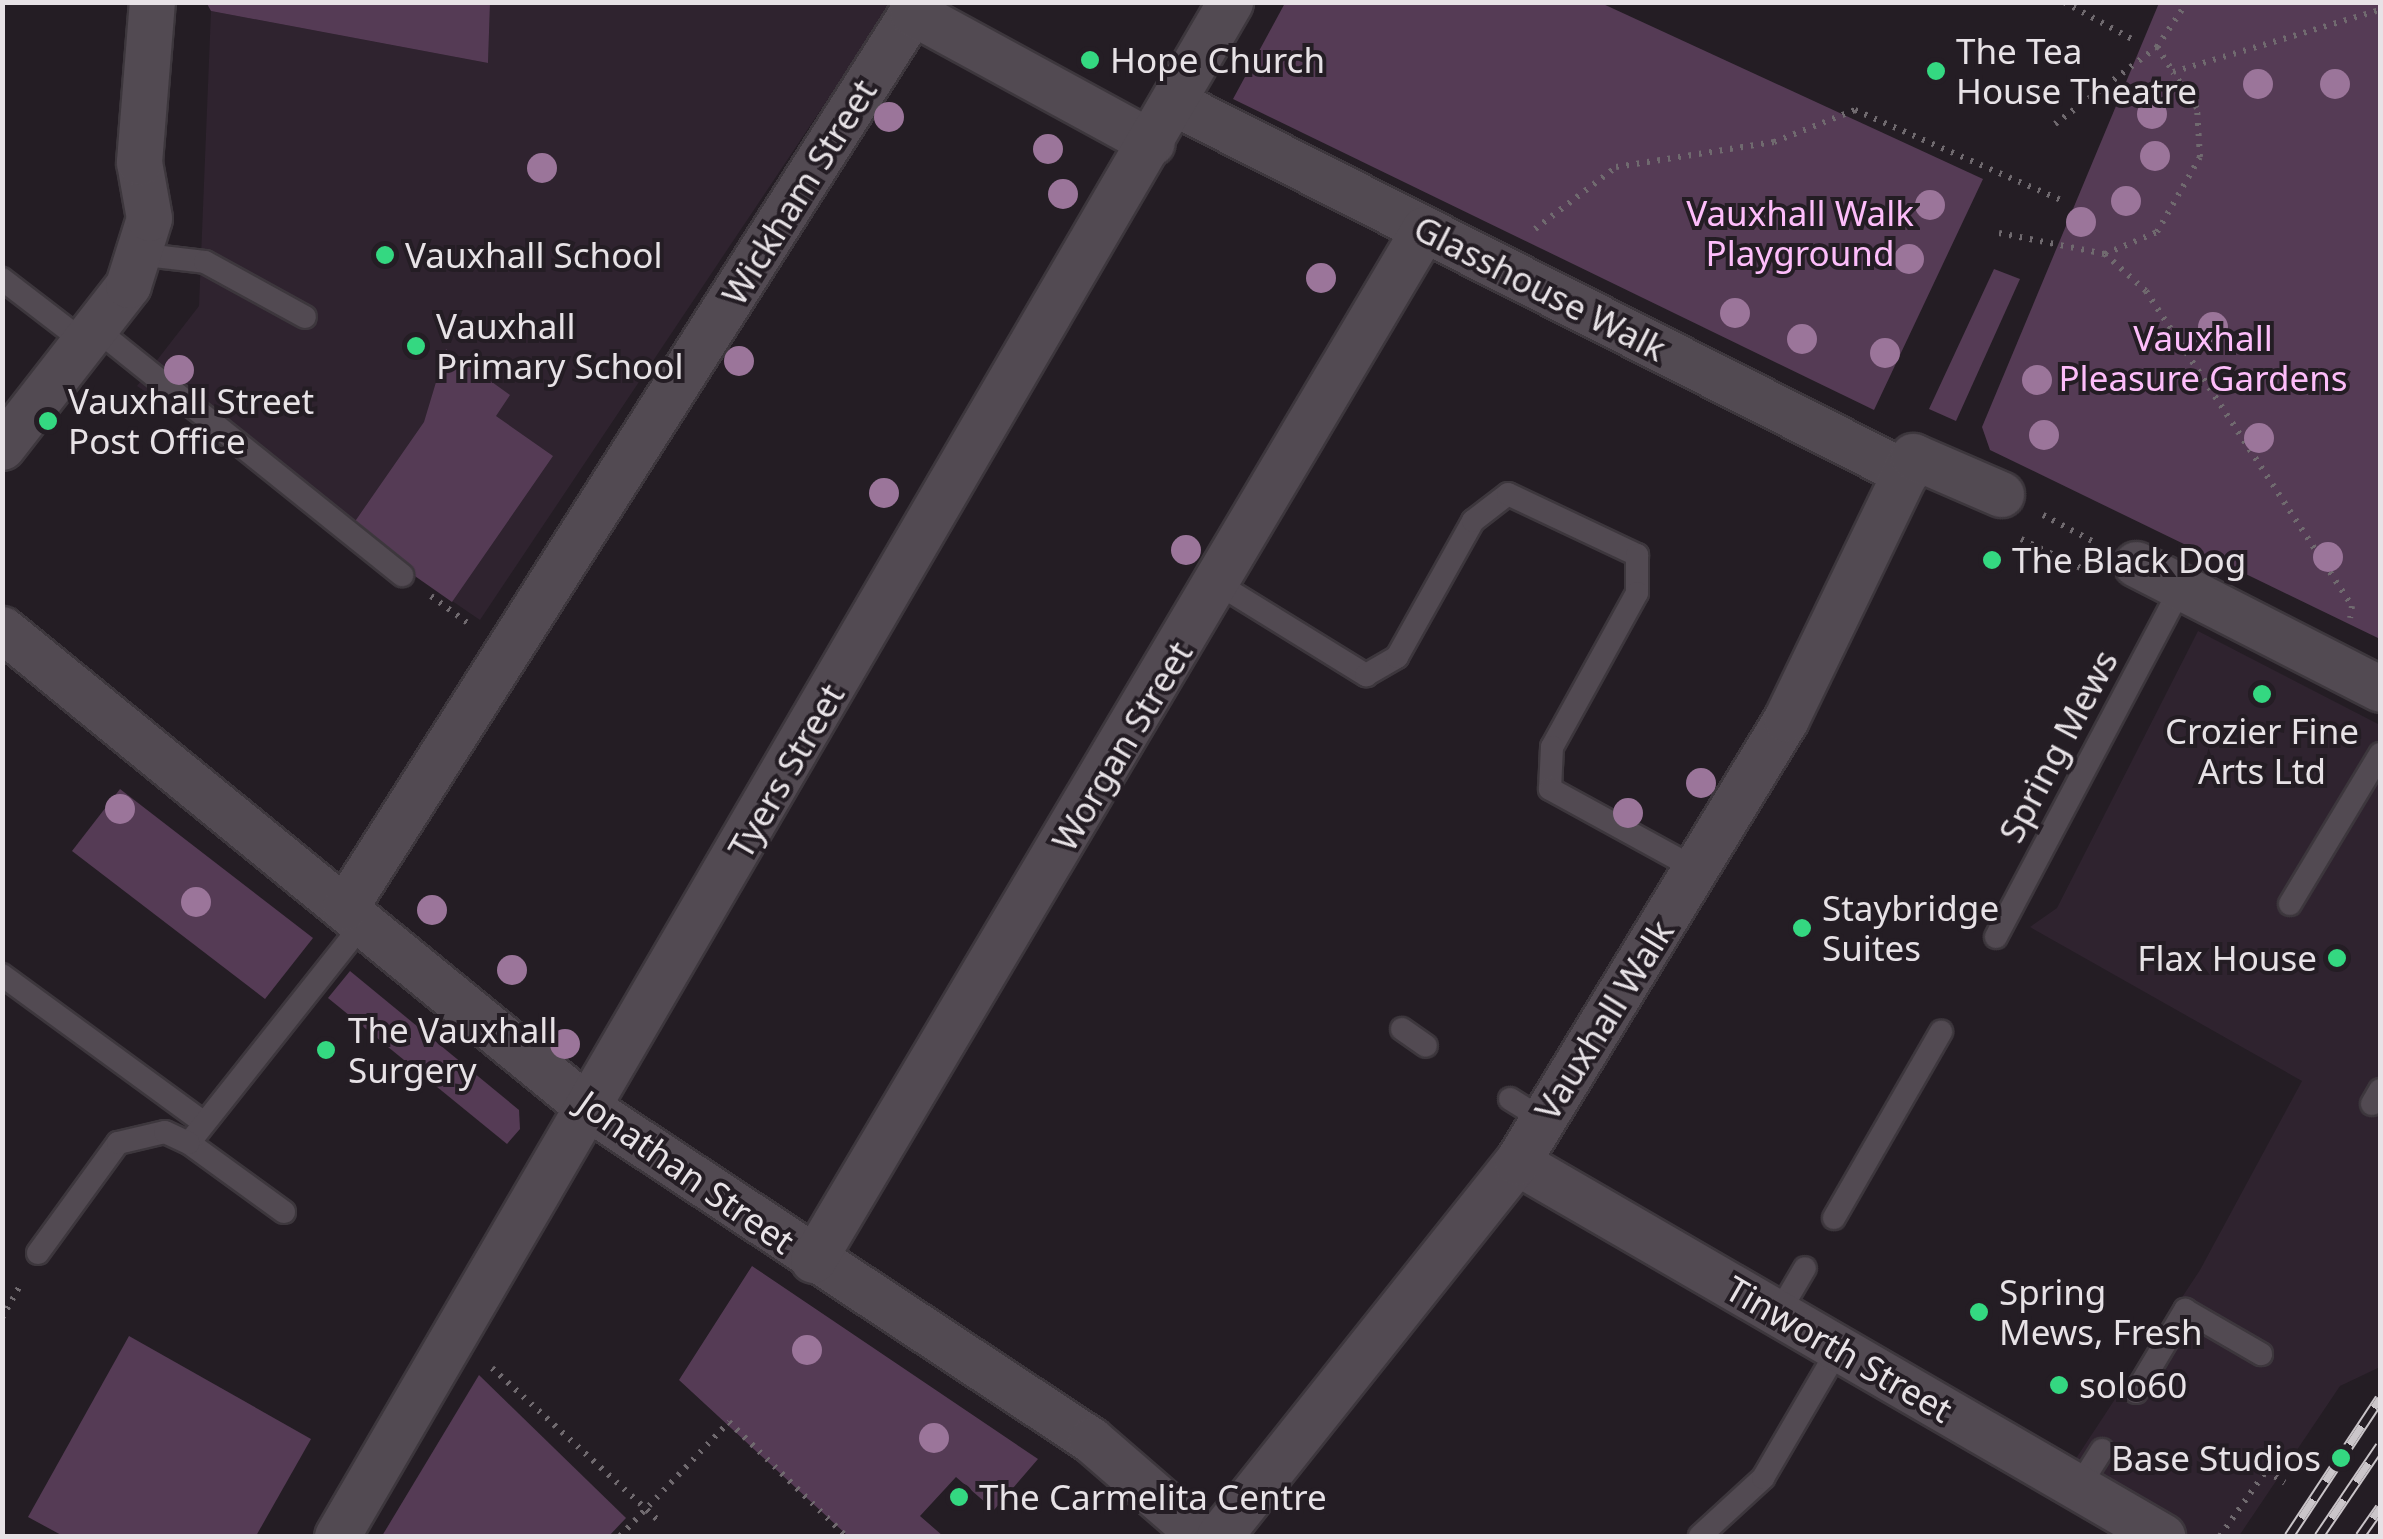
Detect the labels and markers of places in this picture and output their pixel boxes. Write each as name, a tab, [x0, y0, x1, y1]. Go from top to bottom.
place label: The Tea House Theatre	[1956, 30, 2197, 112]
place label: Hope Church	[1110, 39, 1325, 81]
marker: Hope Church	[1079, 49, 1101, 71]
marker: The Tea House Theatre	[1925, 60, 1947, 82]
place label: Vauxhall School	[405, 234, 663, 276]
marker: Vauxhall School	[374, 244, 396, 266]
place label: Vauxhall Primary School	[436, 305, 683, 387]
marker: Vauxhall Primary School	[405, 335, 427, 357]
place label: Vauxhall Street Post Office	[68, 380, 314, 462]
marker: Vauxhall Street Post Office	[37, 410, 59, 432]
place label: The Black Dog	[2012, 539, 2246, 581]
marker: The Black Dog	[1981, 549, 2003, 571]
marker: Crozier Fine Arts Ltd	[2251, 683, 2273, 705]
place label: Crozier Fine Arts Ltd	[2165, 710, 2359, 792]
place label: Staybridge Suites	[1822, 887, 1999, 969]
marker: Staybridge Suites	[1791, 917, 1813, 939]
place label: Flax House	[2137, 937, 2317, 979]
marker: Flax House	[2326, 947, 2348, 969]
place label: The Vauxhall Surgery	[348, 1009, 557, 1091]
marker: The Vauxhall Surgery	[313, 1037, 339, 1063]
place label: Spring Mews, Fresh	[1999, 1271, 2203, 1353]
marker: Spring Mews, Fresh	[1968, 1301, 1990, 1323]
place label: solo60	[2079, 1364, 2187, 1406]
marker: solo60	[2048, 1374, 2070, 1396]
place label: Base Studios	[2111, 1437, 2321, 1479]
marker: Base Studios	[2330, 1447, 2352, 1469]
place label: The Carmelita Centre	[979, 1476, 1327, 1518]
marker: The Carmelita Centre	[948, 1486, 970, 1508]

